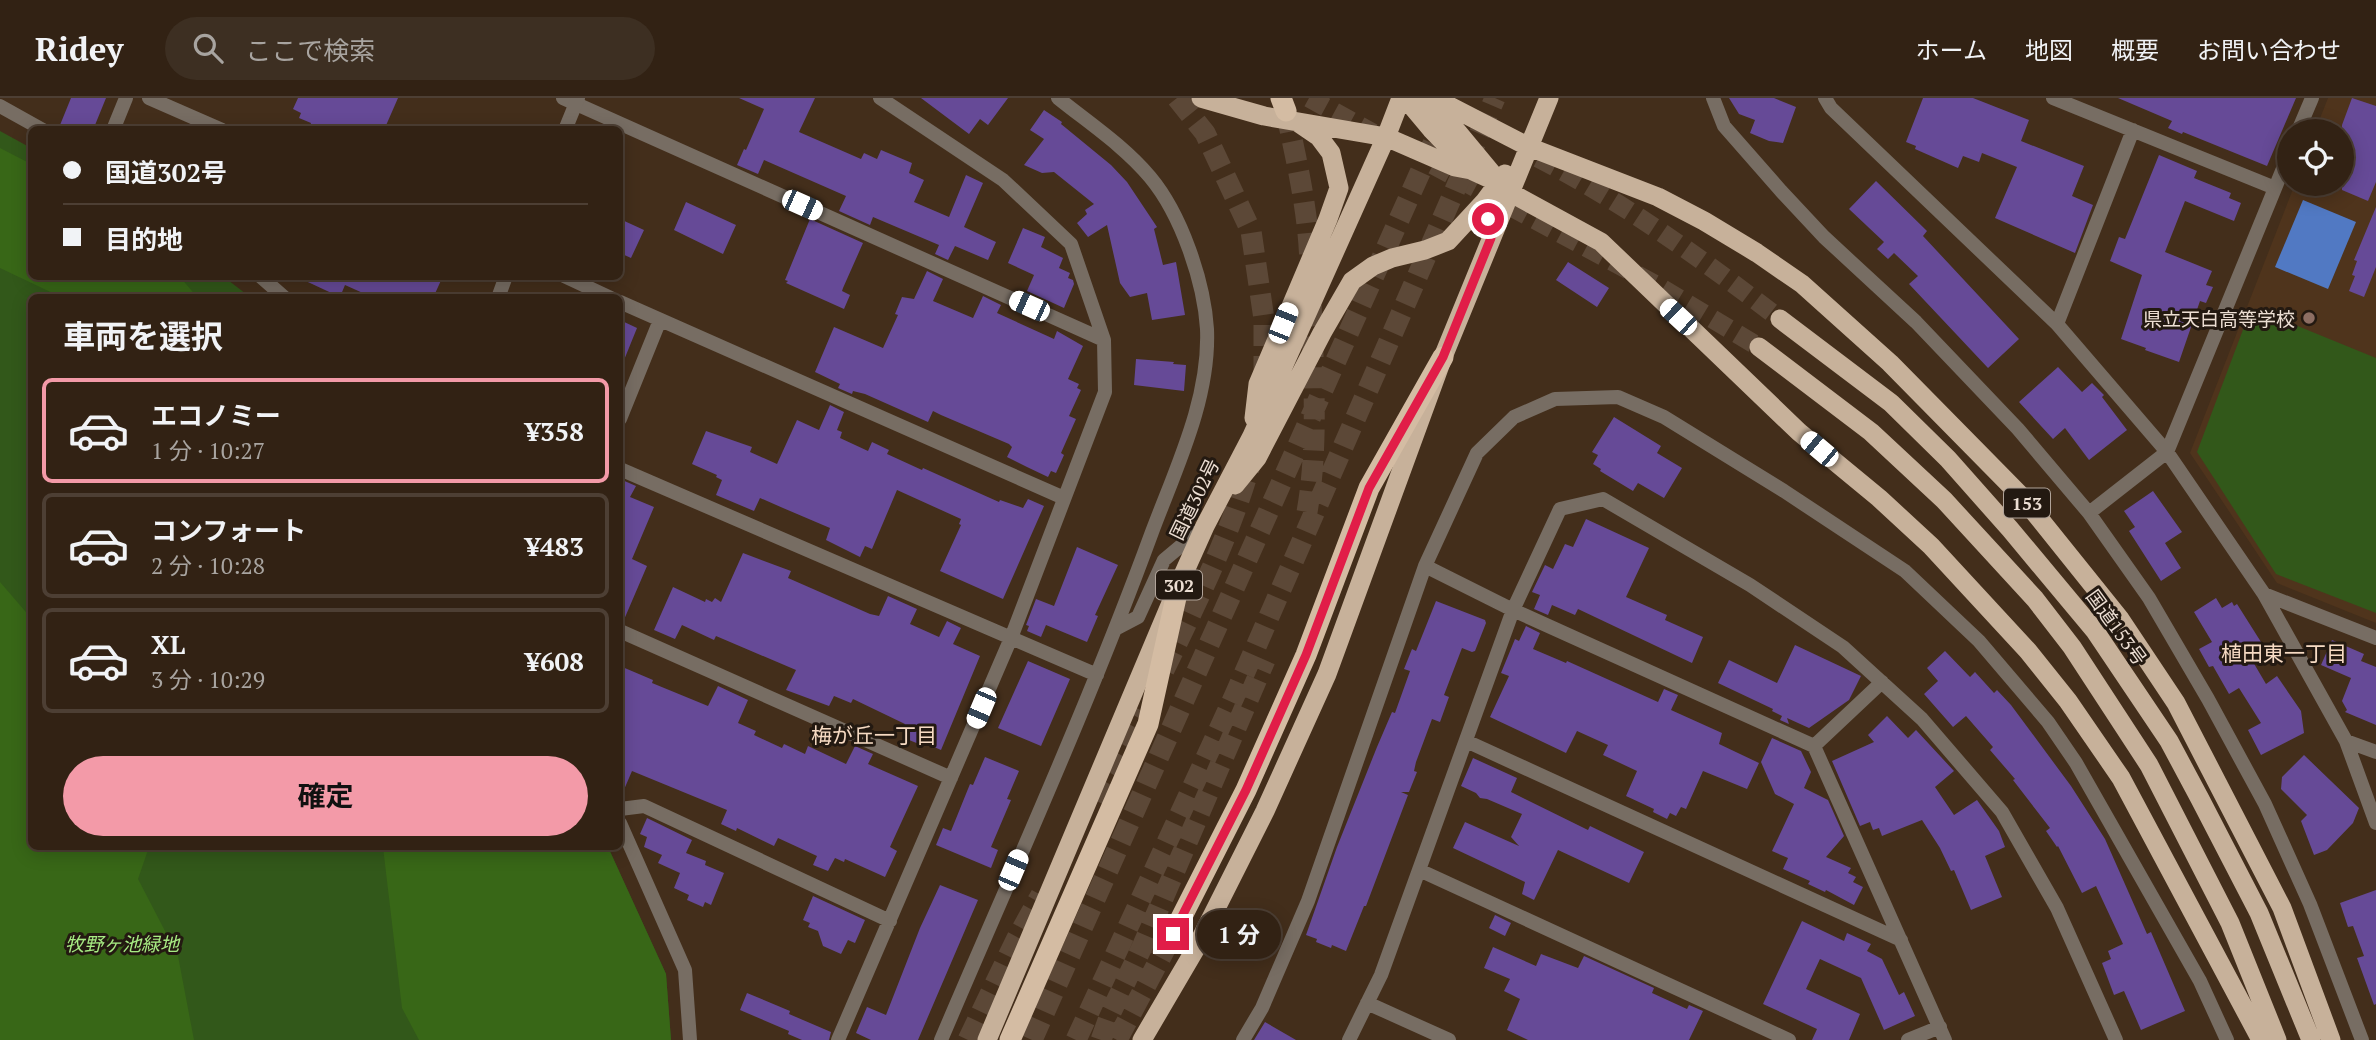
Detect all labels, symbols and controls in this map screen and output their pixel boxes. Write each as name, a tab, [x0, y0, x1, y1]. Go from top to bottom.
search box	[165, 17, 655, 80]
text: Ridey	[35, 27, 123, 70]
icon: search	[189, 29, 227, 67]
text: ここで検索	[245, 33, 375, 67]
text: ホーム	[1916, 34, 1987, 66]
text: 地図	[2025, 34, 2073, 66]
text: 概要	[2111, 34, 2159, 66]
text: お問い合わせ	[2197, 34, 2341, 66]
map controls	[2277, 119, 2354, 196]
button: locate	[2277, 119, 2354, 196]
text: 国道302号	[105, 155, 227, 189]
car	[779, 187, 826, 223]
route start	[1472, 203, 1504, 235]
text: 目的地	[105, 222, 183, 256]
car	[1006, 288, 1053, 324]
car	[1656, 295, 1701, 339]
car	[1266, 300, 1301, 346]
place label: 県立天白高等学校	[2143, 306, 2295, 331]
marker: 県立天白高等学校	[2301, 310, 2317, 326]
text: 車両を選択	[63, 315, 223, 357]
text: エコノミー	[151, 398, 281, 432]
icon: car	[67, 399, 130, 462]
text: ¥358	[525, 414, 584, 448]
car	[1797, 427, 1842, 471]
text: 1 分 · 10:27	[151, 435, 265, 466]
street label: 国道302号	[1164, 454, 1224, 544]
road number: 153	[2004, 488, 2050, 517]
text: コンフォート	[151, 513, 306, 547]
icon: car	[67, 514, 130, 577]
text: ¥483	[525, 529, 584, 563]
text: 2 分 · 10:28	[151, 550, 265, 581]
road number: 302	[1156, 570, 1202, 600]
street label: 国道153号	[2081, 584, 2153, 670]
text: XL	[151, 627, 185, 661]
icon: car	[67, 629, 130, 692]
district label: 植田東一丁目	[2221, 639, 2347, 667]
text: ¥608	[525, 644, 584, 678]
text: 3 分 · 10:29	[151, 664, 265, 695]
car	[964, 685, 999, 731]
district label: 梅が丘一丁目	[811, 721, 937, 749]
button: 確定	[63, 756, 588, 836]
car	[996, 847, 1031, 893]
callout: 1 分	[1198, 910, 1282, 958]
route end	[1157, 918, 1189, 950]
text: 1 分	[1218, 919, 1260, 950]
park label: 牧野ヶ池緑地	[65, 931, 181, 956]

